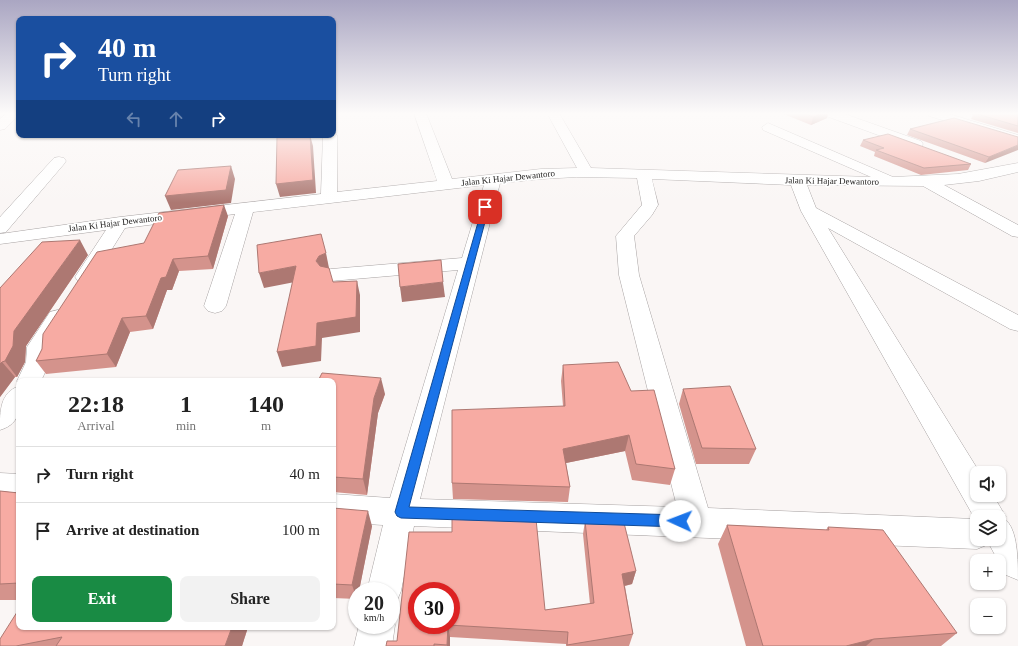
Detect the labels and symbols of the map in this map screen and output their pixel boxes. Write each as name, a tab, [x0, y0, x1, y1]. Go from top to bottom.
street label: Jalan Ki Hajar Dewantoro	[461, 168, 556, 188]
street label: Jalan Ki Hajar Dewantoro	[785, 175, 880, 187]
pin	[468, 190, 502, 224]
street label: Jalan Ki Hajar Dewantoro	[68, 212, 163, 234]
position arrow	[659, 500, 701, 542]
speed limit sign: 30	[408, 582, 460, 634]

